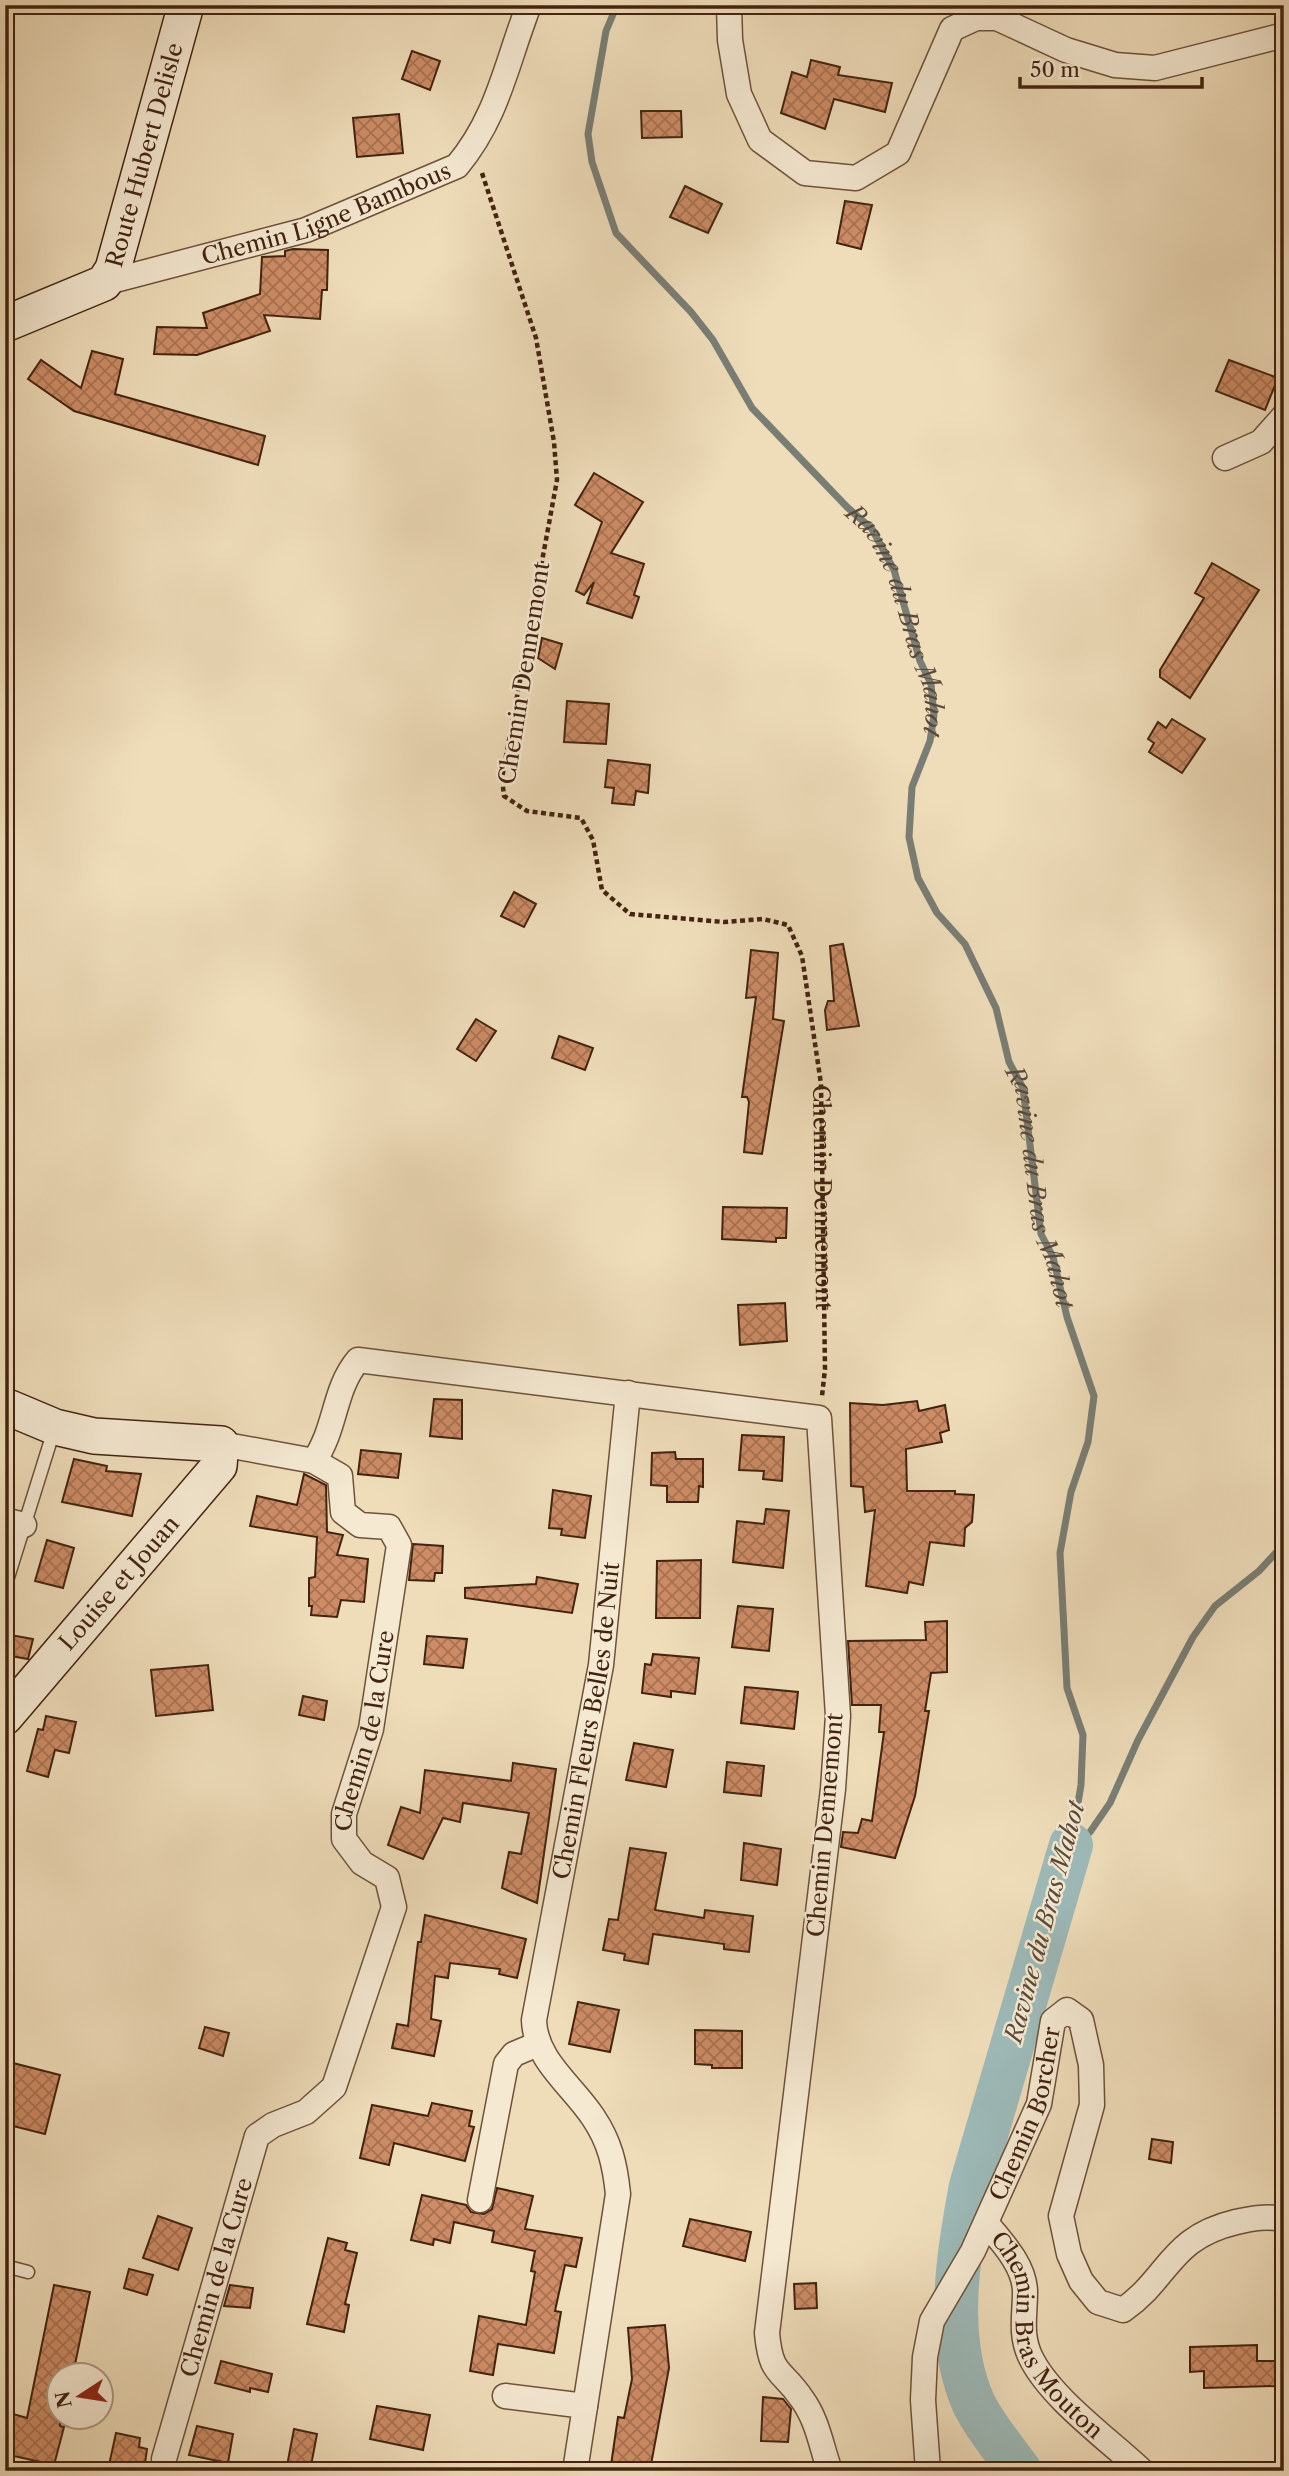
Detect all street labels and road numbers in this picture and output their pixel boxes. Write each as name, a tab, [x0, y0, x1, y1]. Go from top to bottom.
street label: Route Hubert Delisle	[100, 40, 189, 270]
street label: Chemin Ligne Bambous	[198, 156, 455, 271]
street label: Chemin Dennemont	[493, 560, 555, 786]
street label: Chemin Dennemont	[807, 1084, 838, 1310]
street label: Louise et Jouan	[53, 1510, 185, 1656]
street label: Chemin Fleurs Belles de Nuit	[547, 1561, 625, 1882]
street label: Chemin de la Cure	[330, 1628, 400, 1831]
street label: Chemin Dennemont	[801, 1712, 849, 1938]
street label: Chemin Borcher	[983, 2024, 1066, 2205]
street label: Chemin de la Cure	[174, 2175, 258, 2380]
street label: Chemin Bras Mouton	[985, 2226, 1109, 2445]

